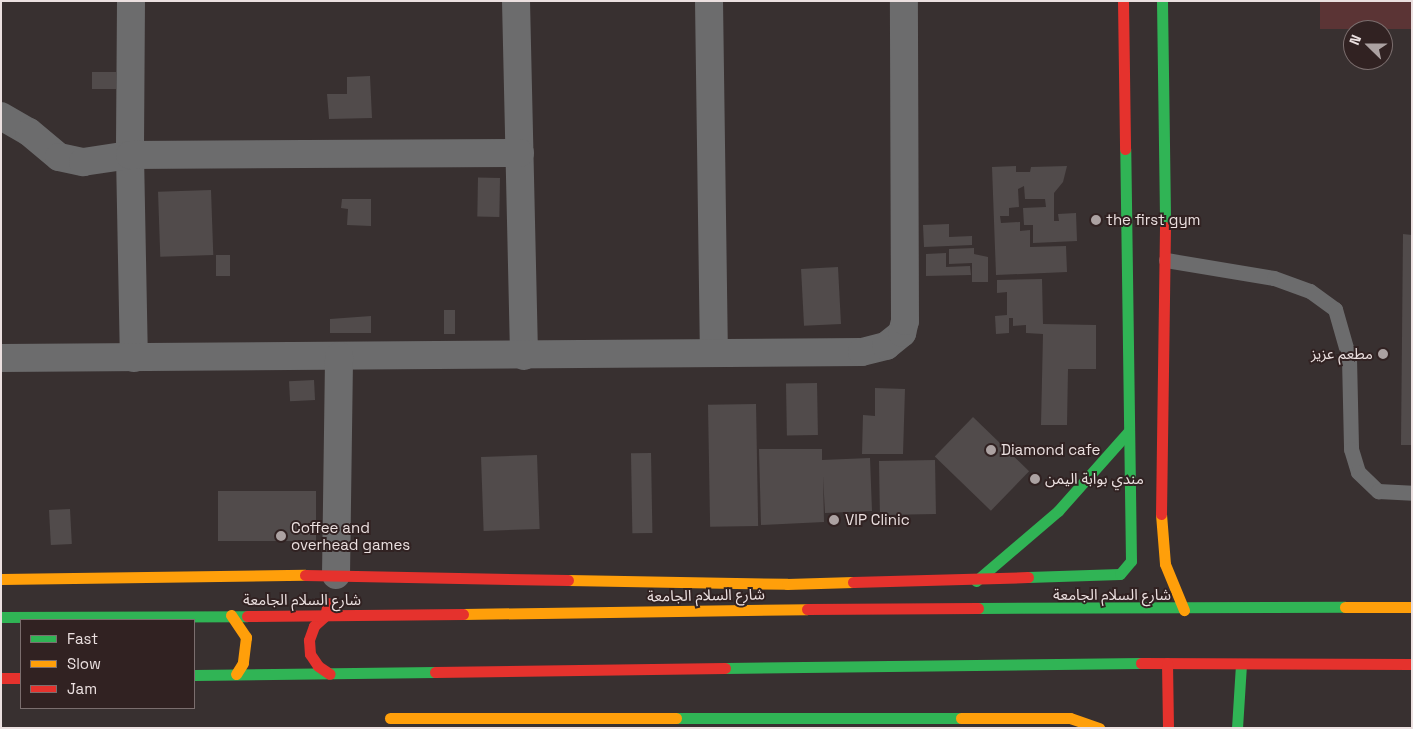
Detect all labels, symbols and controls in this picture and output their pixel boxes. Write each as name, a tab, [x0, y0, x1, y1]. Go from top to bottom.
north arrow	[1343, 20, 1393, 70]
text: N	[1345, 32, 1365, 47]
place label: the first gym	[1106, 211, 1200, 229]
marker: the first gym	[1090, 214, 1102, 226]
place label: مطعم عزيز	[1311, 345, 1373, 363]
marker: مطعم عزيز	[1377, 348, 1389, 360]
place label: Diamond cafe	[1001, 441, 1100, 459]
marker: Diamond cafe	[985, 444, 997, 456]
place label: مندي بوابة اليمن	[1045, 470, 1144, 488]
marker: مندي بوابة اليمن	[1029, 473, 1041, 485]
place label: VIP Clinic	[845, 511, 910, 529]
marker: VIP Clinic	[827, 513, 841, 527]
place label: Coffee and overhead games	[291, 518, 410, 553]
marker: Coffee and overhead games	[275, 530, 287, 542]
street label: شارع السلام الجامعة	[647, 585, 765, 605]
street label: شارع السلام الجامعة	[1053, 586, 1171, 604]
street label: شارع السلام الجامعة	[243, 591, 361, 609]
legend	[20, 619, 195, 709]
text: Fast	[67, 629, 98, 648]
text: Slow	[67, 654, 101, 673]
text: Jam	[67, 679, 97, 698]

